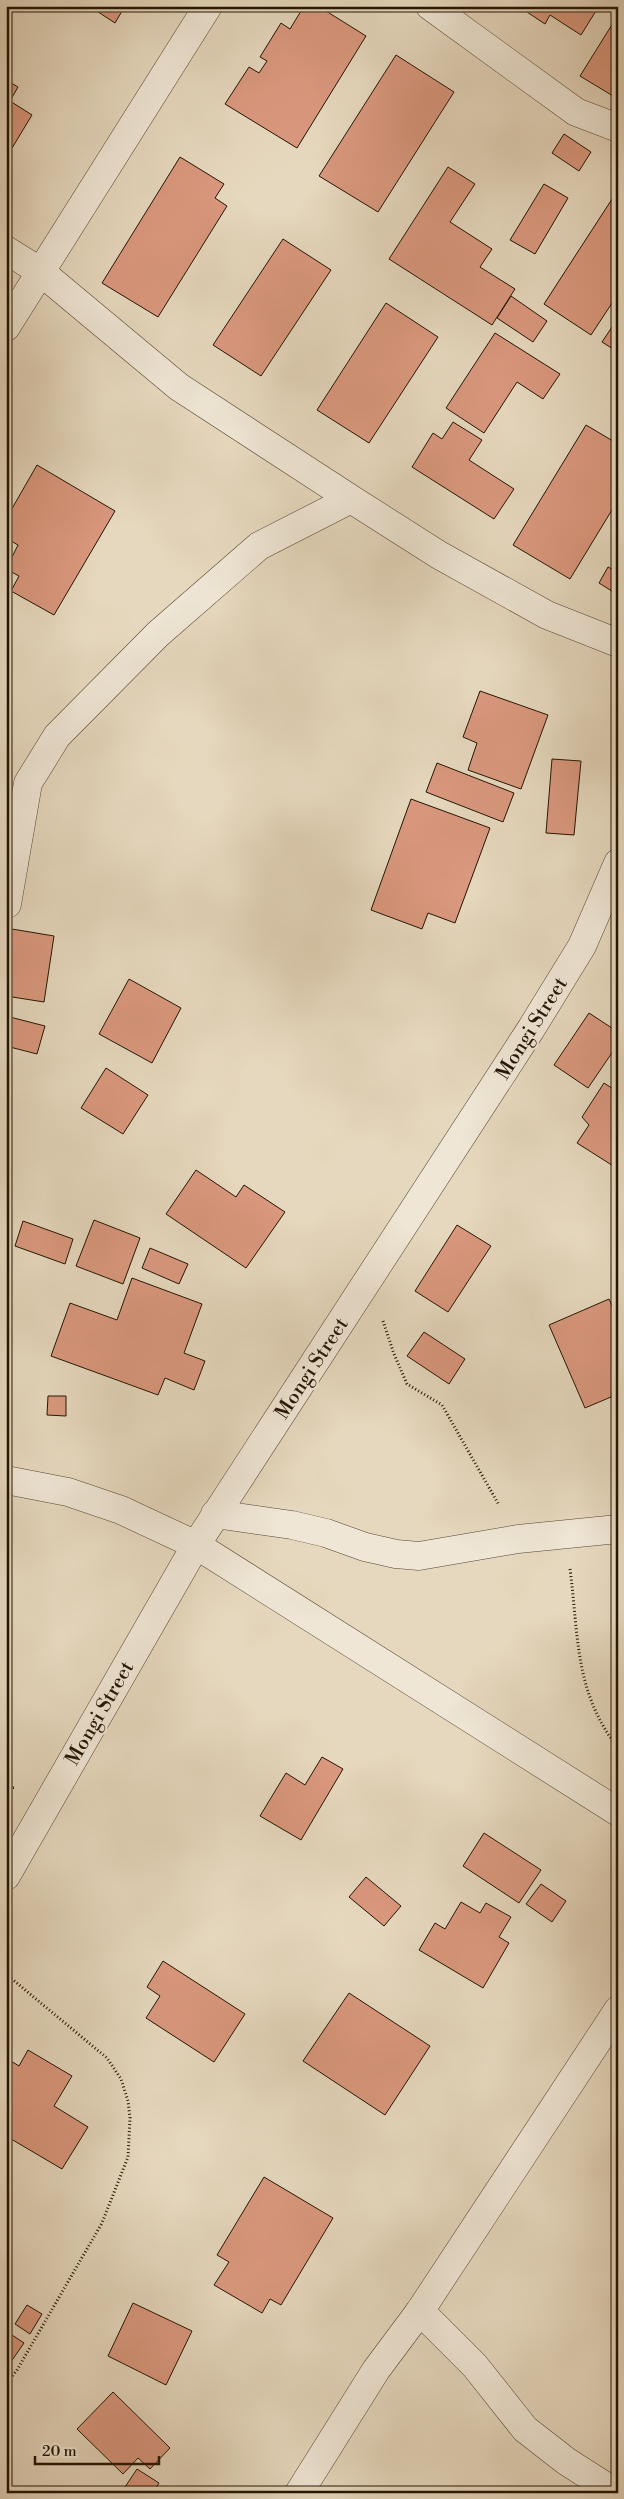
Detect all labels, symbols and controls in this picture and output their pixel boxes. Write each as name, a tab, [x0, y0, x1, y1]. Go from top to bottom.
street label: Mongi Street	[491, 973, 574, 1085]
street label: Mongi Street	[270, 1313, 354, 1424]
street label: Mongi Street	[60, 1657, 140, 1770]
scale bar	[35, 2434, 159, 2466]
text: 20 m	[42, 2442, 77, 2461]

